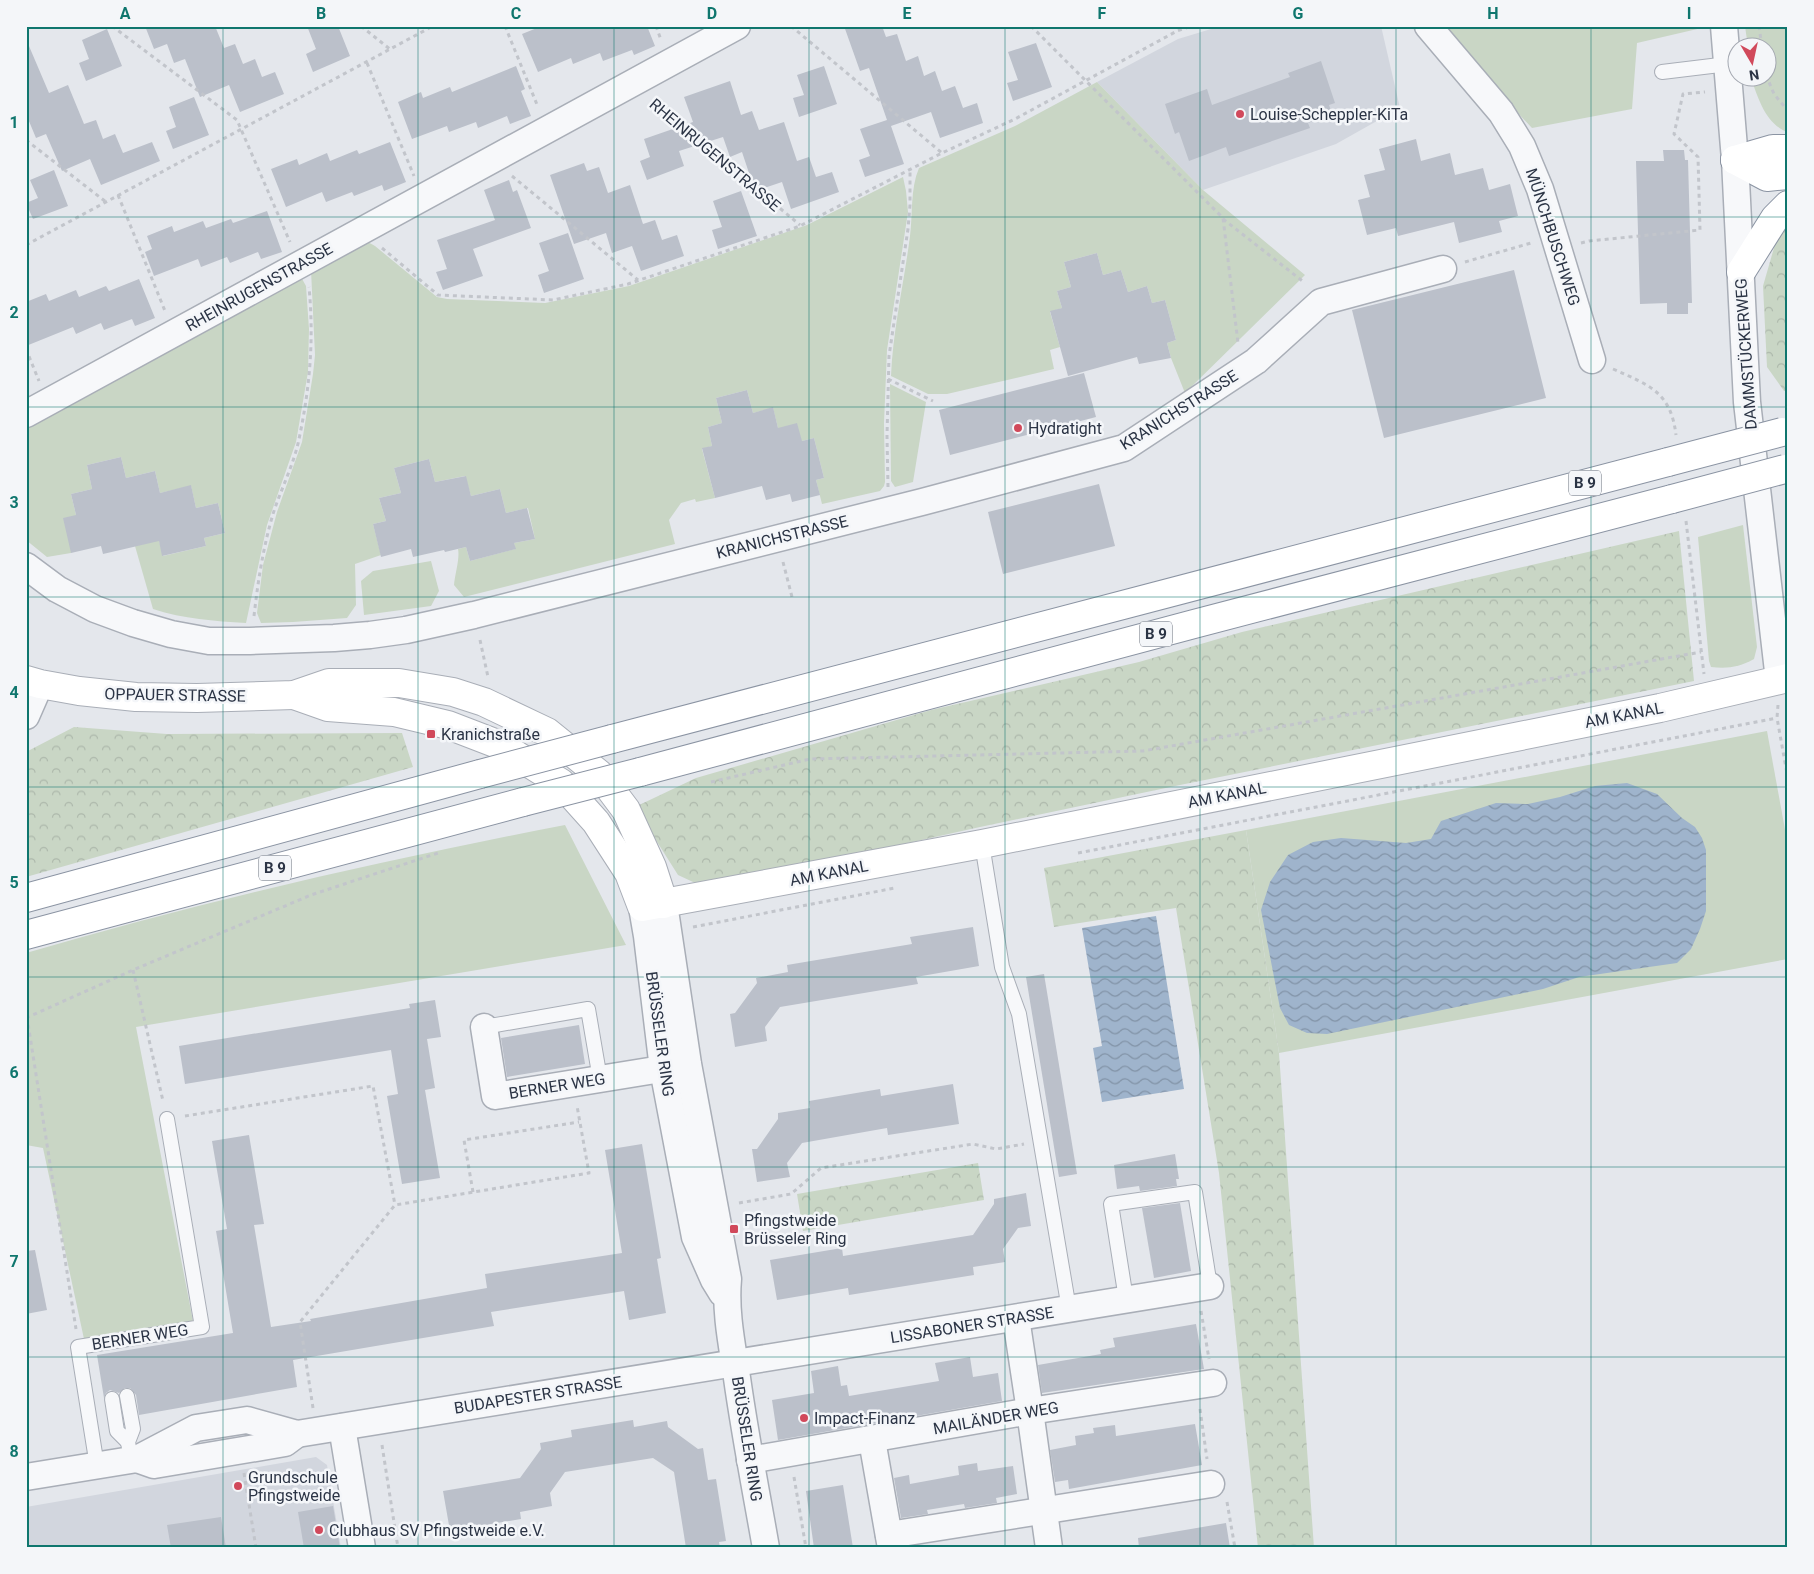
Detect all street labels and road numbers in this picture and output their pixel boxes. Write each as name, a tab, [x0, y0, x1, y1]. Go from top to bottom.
street label: RHEINRUGENSTRASSE	[646, 95, 784, 215]
street label: MÜNCHBUSCHWEG	[1522, 166, 1584, 308]
street label: RHEINRUGENSTRASSE	[182, 239, 336, 335]
street label: DAMMSTÜCKERWEG	[1731, 278, 1761, 430]
street label: KRANICHSTRASSE	[1117, 366, 1241, 454]
road number: B 9	[1569, 470, 1601, 496]
street label: KRANICHSTRASSE	[714, 511, 850, 563]
road number: B 9	[1140, 622, 1172, 646]
street label: OPPAUER STRASSE	[104, 684, 246, 706]
street label: AM KANAL	[1583, 698, 1665, 732]
street label: AM KANAL	[1186, 778, 1268, 812]
road number: B 9	[259, 856, 291, 880]
street label: AM KANAL	[788, 856, 870, 890]
street label: BRÜSSELER RING	[642, 970, 678, 1098]
street label: BERNER WEG	[507, 1069, 607, 1103]
street label: LISSABONER STRASSE	[889, 1303, 1055, 1347]
street label: BERNER WEG	[90, 1320, 190, 1354]
street label: BUDAPESTER STRASSE	[453, 1372, 623, 1418]
street label: BRÜSSELER RING	[728, 1375, 766, 1503]
street label: MAILÄNDER WEG	[932, 1398, 1060, 1438]

